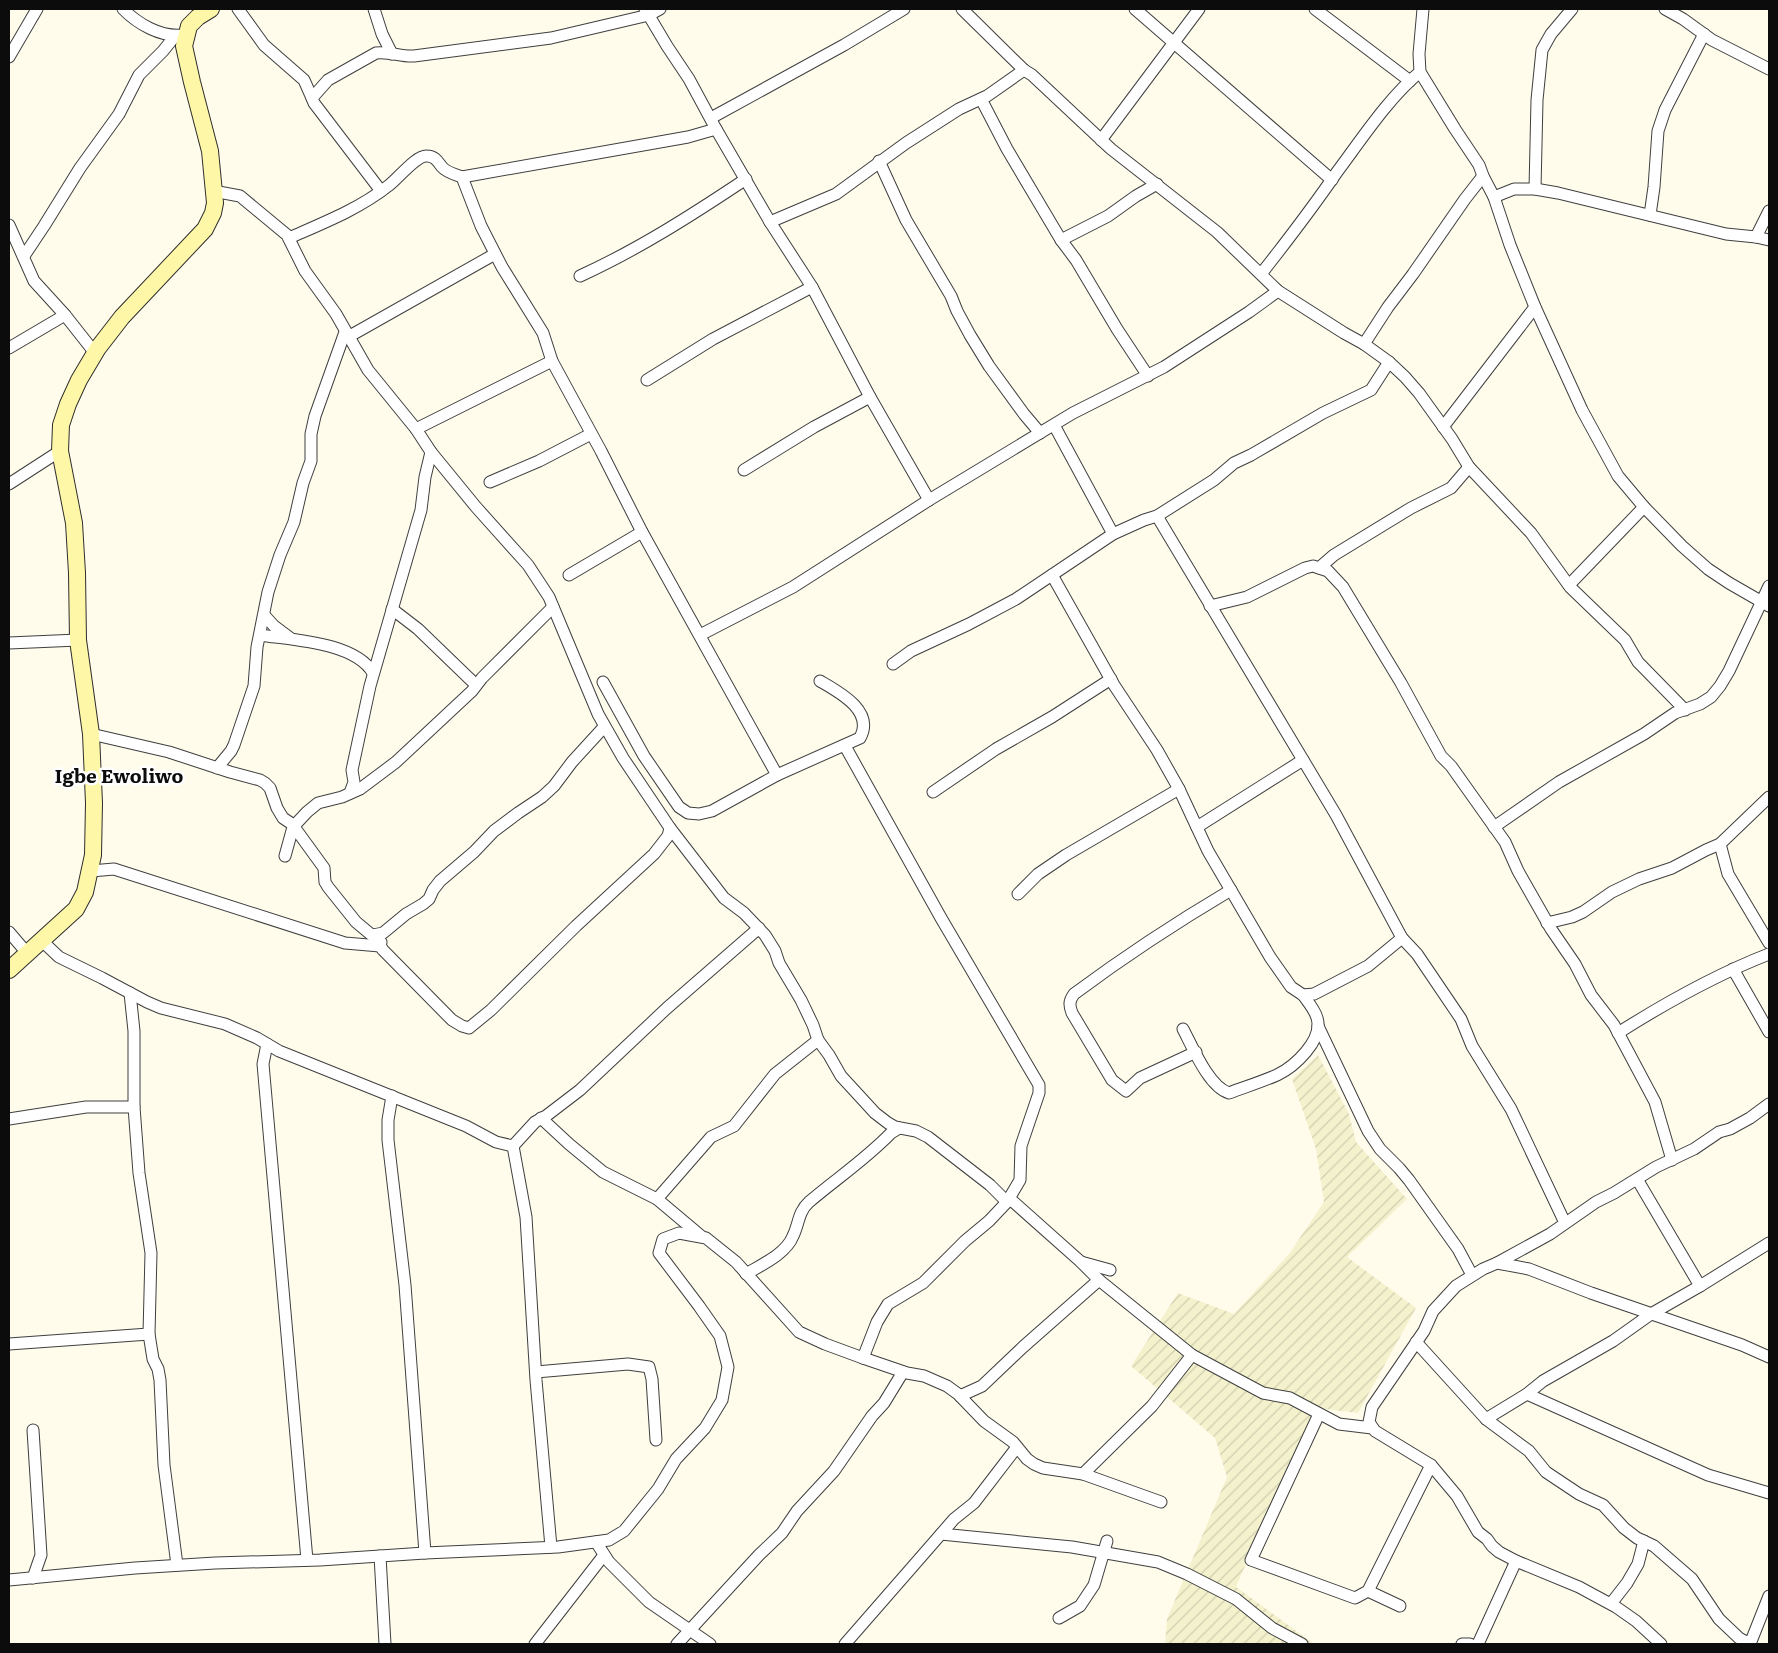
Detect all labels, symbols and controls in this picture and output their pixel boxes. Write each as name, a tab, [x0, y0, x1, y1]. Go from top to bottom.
district label: Igbe Ewoliwo	[55, 761, 184, 789]

